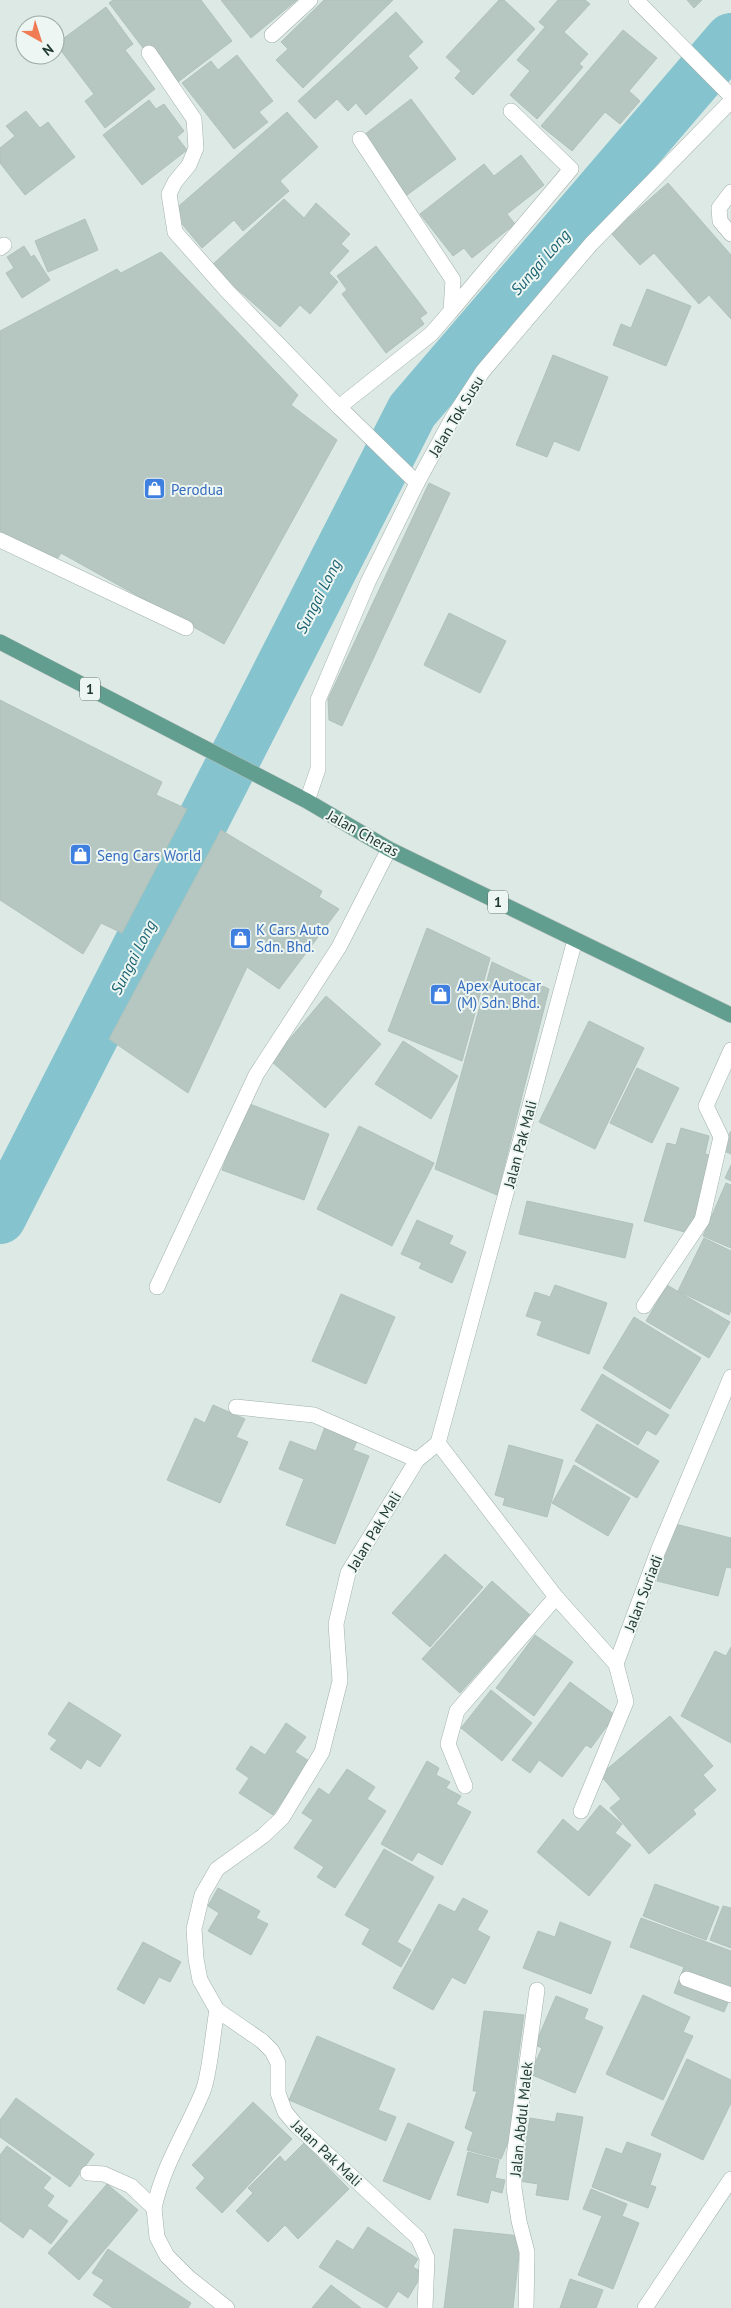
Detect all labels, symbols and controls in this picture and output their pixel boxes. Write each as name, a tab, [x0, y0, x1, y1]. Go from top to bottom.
north arrow	[15, 15, 65, 65]
text: N	[39, 40, 57, 60]
water label: Sungai Long	[506, 225, 574, 299]
street label: Jalan Tok Susu	[424, 372, 488, 461]
shop icon: Perodua	[143, 477, 167, 501]
place label: Perodua	[171, 480, 223, 499]
water label: Sungai Long	[291, 556, 345, 636]
road number: 1	[80, 678, 100, 701]
street label: Jalan Cheras	[323, 805, 402, 860]
shop icon: Seng Cars World	[69, 843, 93, 867]
place label: Seng Cars World	[97, 846, 201, 865]
road number: 1	[488, 890, 508, 914]
water label: Sungai Long	[106, 917, 160, 997]
place label: K Cars Auto Sdn. Bhd.	[256, 920, 329, 956]
shop icon: K Cars Auto Sdn. Bhd.	[228, 926, 252, 950]
place label: Apex Autocar (M) Sdn. Bhd.	[457, 976, 541, 1012]
shop icon: Apex Autocar (M) Sdn. Bhd.	[429, 982, 453, 1006]
street label: Jalan Pak Mali	[499, 1098, 541, 1191]
street label: Jalan Pak Mali	[342, 1488, 405, 1575]
street label: Jalan Suriadi	[619, 1552, 666, 1635]
street label: Jalan Abdul Malek	[505, 2060, 537, 2178]
street label: Jalan Pak Mali	[287, 2115, 366, 2190]

